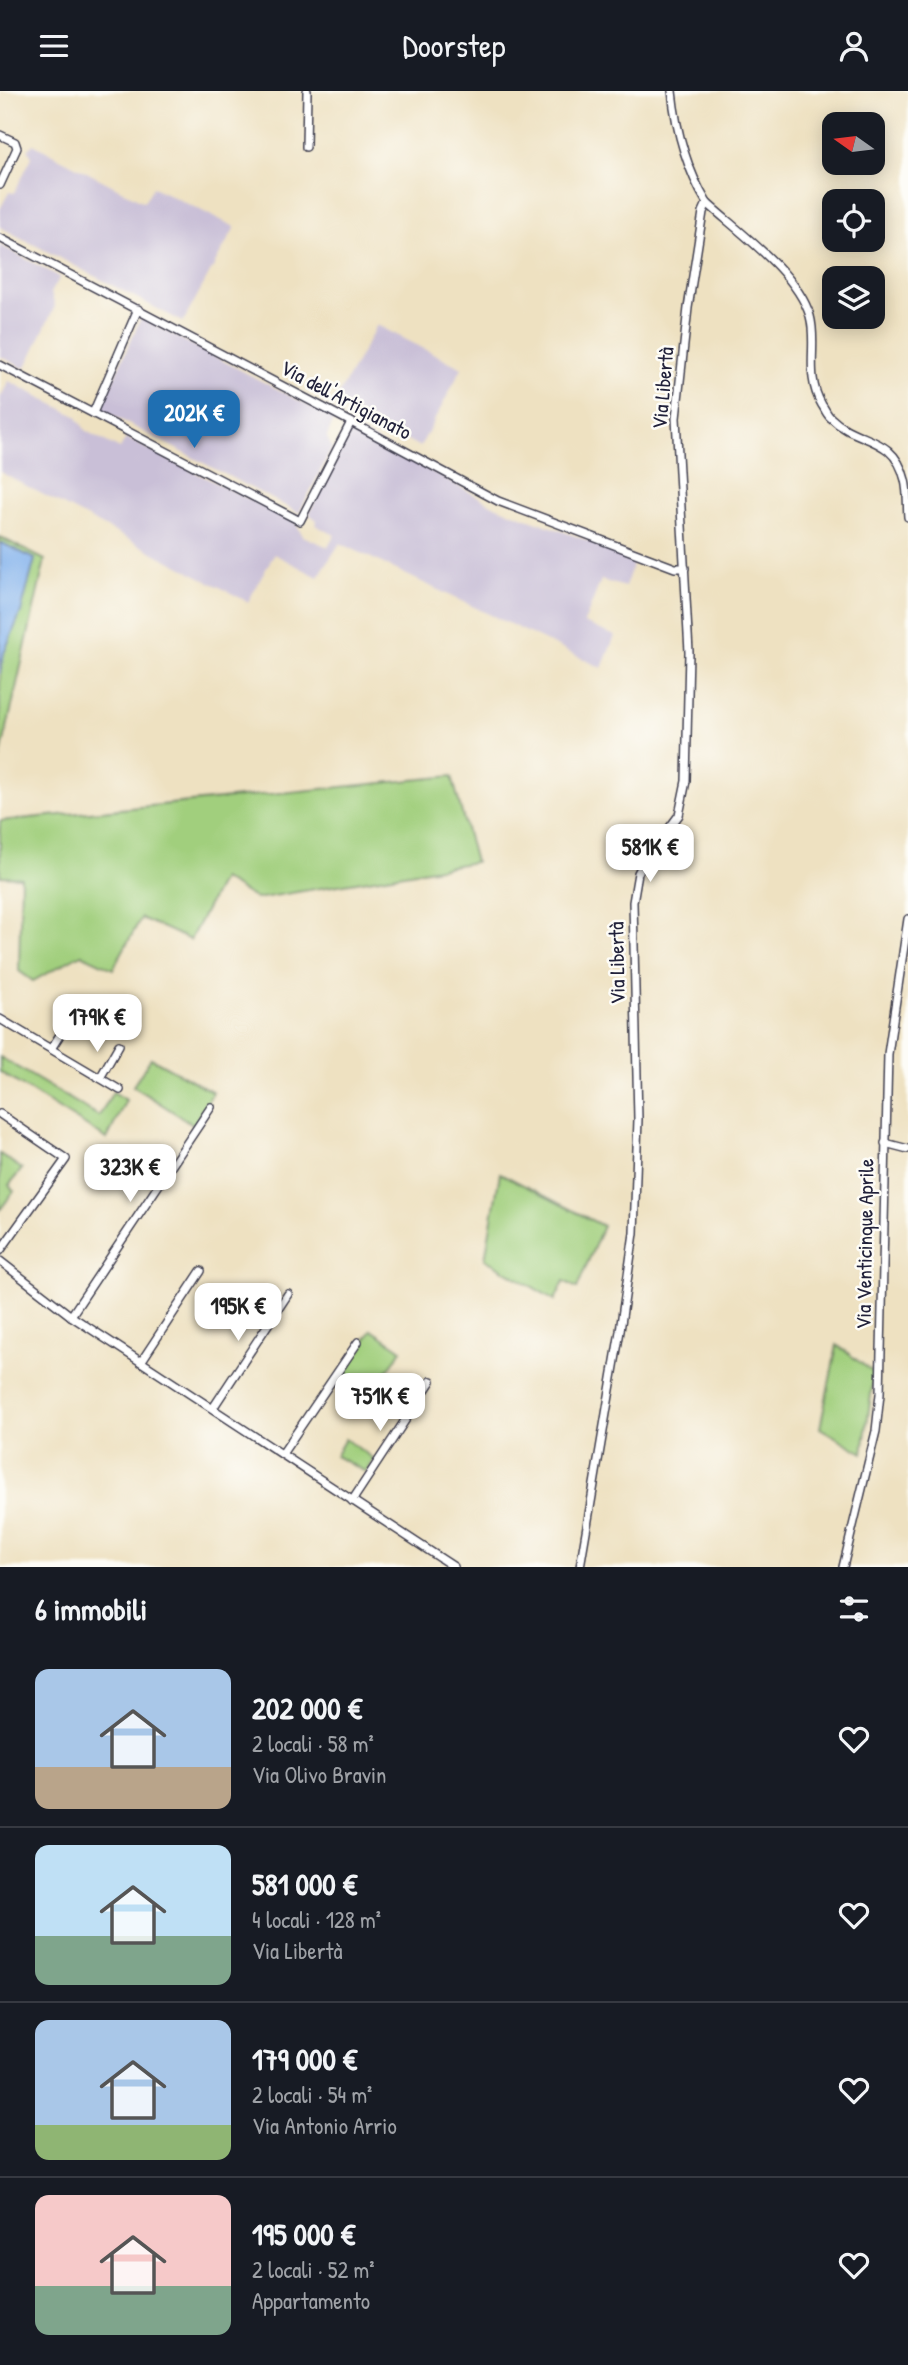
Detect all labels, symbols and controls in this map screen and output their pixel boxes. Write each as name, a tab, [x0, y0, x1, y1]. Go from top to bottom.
text: Doorstep	[402, 24, 506, 67]
icon: menu	[35, 27, 73, 65]
icon: person	[835, 27, 873, 65]
north arrow	[822, 112, 886, 175]
map controls	[822, 112, 885, 329]
button: locate	[822, 189, 885, 252]
button: layers	[822, 266, 885, 329]
street label: Via Libertà	[644, 346, 681, 430]
street label: Via dell'Artigianato	[276, 353, 417, 446]
pin: 202K €	[137, 391, 251, 450]
text: 202K €	[164, 397, 224, 428]
pin: 581K €	[593, 825, 707, 884]
text: 581K €	[622, 831, 678, 862]
street label: Via Libertà	[601, 921, 632, 1005]
pin: 179K €	[40, 995, 154, 1054]
text: 179K €	[69, 1001, 125, 1032]
pin: 323K €	[73, 1145, 187, 1204]
text: 323K €	[100, 1151, 160, 1182]
street label: Via Venticinque Aprile	[849, 1158, 880, 1330]
pin: 195K €	[181, 1283, 295, 1343]
text: 195K €	[211, 1290, 265, 1321]
pin: 751K €	[323, 1373, 437, 1433]
text: 751K €	[351, 1380, 409, 1411]
text: 6 immobili	[35, 1589, 147, 1629]
icon: filters	[835, 1590, 873, 1628]
text: 202 000 €	[252, 1688, 362, 1728]
icon: home	[91, 1697, 175, 1781]
icon: heart	[835, 1720, 873, 1758]
text: 2 locali · 58 m²	[252, 1728, 374, 1759]
text: Via Olivo Bravin	[252, 1759, 386, 1790]
text: 581 000 €	[252, 1864, 357, 1904]
icon: home	[91, 1873, 175, 1957]
icon: heart	[835, 1896, 873, 1934]
text: 4 locali · 128 m²	[252, 1904, 381, 1935]
text: Via Libertà	[252, 1935, 343, 1966]
text: 179 000 €	[252, 2039, 357, 2079]
icon: home	[91, 2048, 175, 2132]
icon: heart	[835, 2071, 873, 2109]
text: 2 locali · 54 m²	[252, 2079, 372, 2110]
text: Via Antonio Arrio	[252, 2110, 397, 2141]
text: 195 000 €	[252, 2214, 355, 2254]
icon: home	[91, 2223, 175, 2307]
icon: heart	[835, 2246, 873, 2284]
text: 2 locali · 52 m²	[252, 2254, 375, 2285]
text: Appartamento	[252, 2285, 370, 2316]

